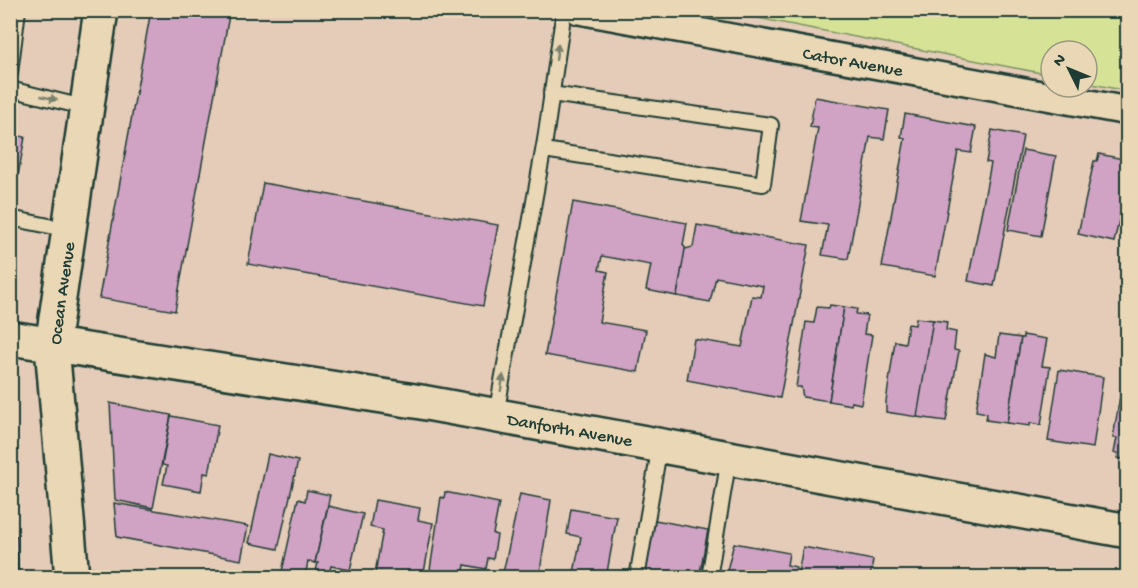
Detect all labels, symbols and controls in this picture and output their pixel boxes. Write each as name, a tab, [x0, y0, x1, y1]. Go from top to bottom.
north arrow	[1039, 39, 1099, 99]
one-way arrow	[552, 42, 561, 61]
street label: Cator Avenue	[801, 44, 905, 83]
text: N	[1050, 50, 1071, 71]
one-way arrow	[40, 94, 58, 104]
street label: Ocean Avenue	[46, 240, 81, 346]
one-way arrow	[497, 374, 506, 393]
street label: Danforth Avenue	[504, 410, 635, 453]

